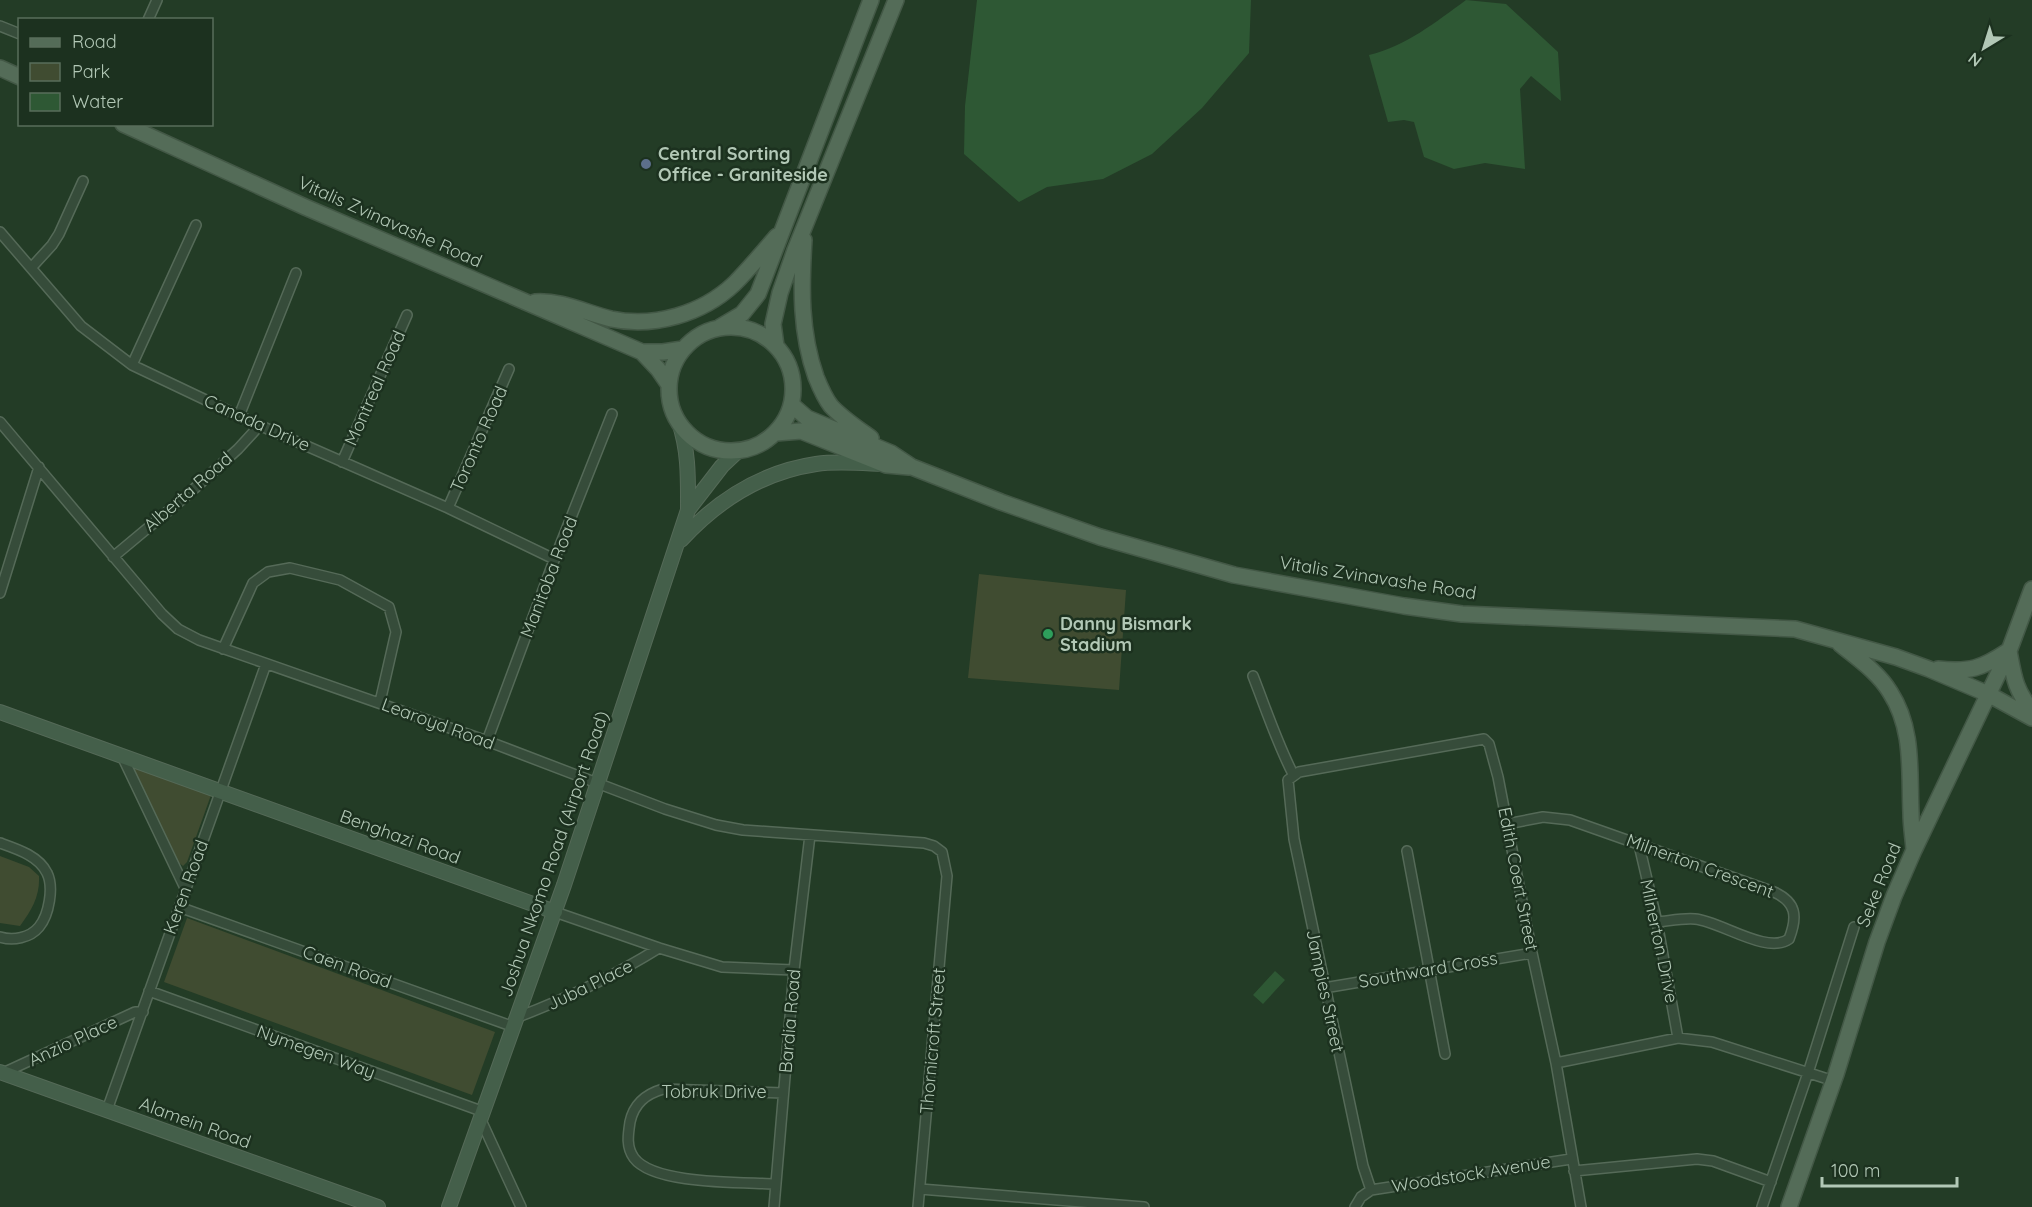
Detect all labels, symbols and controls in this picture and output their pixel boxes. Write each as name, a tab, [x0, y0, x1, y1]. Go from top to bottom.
legend	[18, 18, 213, 126]
north arrow	[1954, 18, 2014, 78]
text: Road	[72, 30, 117, 53]
text: N	[1964, 48, 1986, 71]
text: Park	[72, 60, 110, 83]
text: Water	[72, 90, 123, 113]
place label: Central Sorting Office - Graniteside	[658, 142, 828, 186]
marker: Central Sorting Office - Graniteside	[639, 157, 653, 171]
street label: Vitalis Zvinavashe Road	[295, 171, 486, 273]
street label: Montreal Road	[339, 327, 410, 449]
street label: Toronto Road	[445, 382, 512, 495]
street label: Canada Drive	[200, 389, 314, 456]
street label: Alberta Road	[138, 447, 237, 537]
street label: Manitoba Road	[515, 513, 582, 641]
street label: Vitalis Zvinavashe Road	[1278, 551, 1478, 604]
place label: Danny Bismark Stadium	[1060, 612, 1192, 656]
marker: Danny Bismark Stadium	[1041, 627, 1055, 641]
street label: Learoyd Road	[378, 692, 498, 755]
street label: Joshua Nkomo Road (Airport Road)	[494, 708, 613, 1000]
street label: Benghazi Road	[337, 804, 464, 869]
street label: Edith Coert Street	[1493, 805, 1544, 953]
street label: Milnerton Crescent	[1623, 828, 1777, 903]
street label: Keren Road	[158, 837, 213, 937]
street label: Seke Road	[1851, 839, 1906, 931]
street label: Milnerton Drive	[1635, 877, 1684, 1005]
street label: Jampies Street	[1301, 927, 1350, 1054]
street label: Caen Road	[300, 940, 395, 993]
street label: Southward Cross	[1357, 946, 1499, 993]
street label: Juba Place	[543, 954, 636, 1015]
street label: Thornicroft Street	[915, 967, 950, 1115]
street label: Bardia Road	[773, 968, 806, 1074]
street label: Anzio Place	[25, 1010, 121, 1071]
street label: Nymegen Way	[254, 1019, 379, 1084]
street label: Tobruk Drive	[661, 1080, 767, 1103]
street label: Alamein Road	[136, 1092, 254, 1153]
street label: Woodstock Avenue	[1390, 1150, 1552, 1197]
scale bar	[1822, 1150, 1957, 1188]
text: 100 m	[1831, 1159, 1880, 1182]

